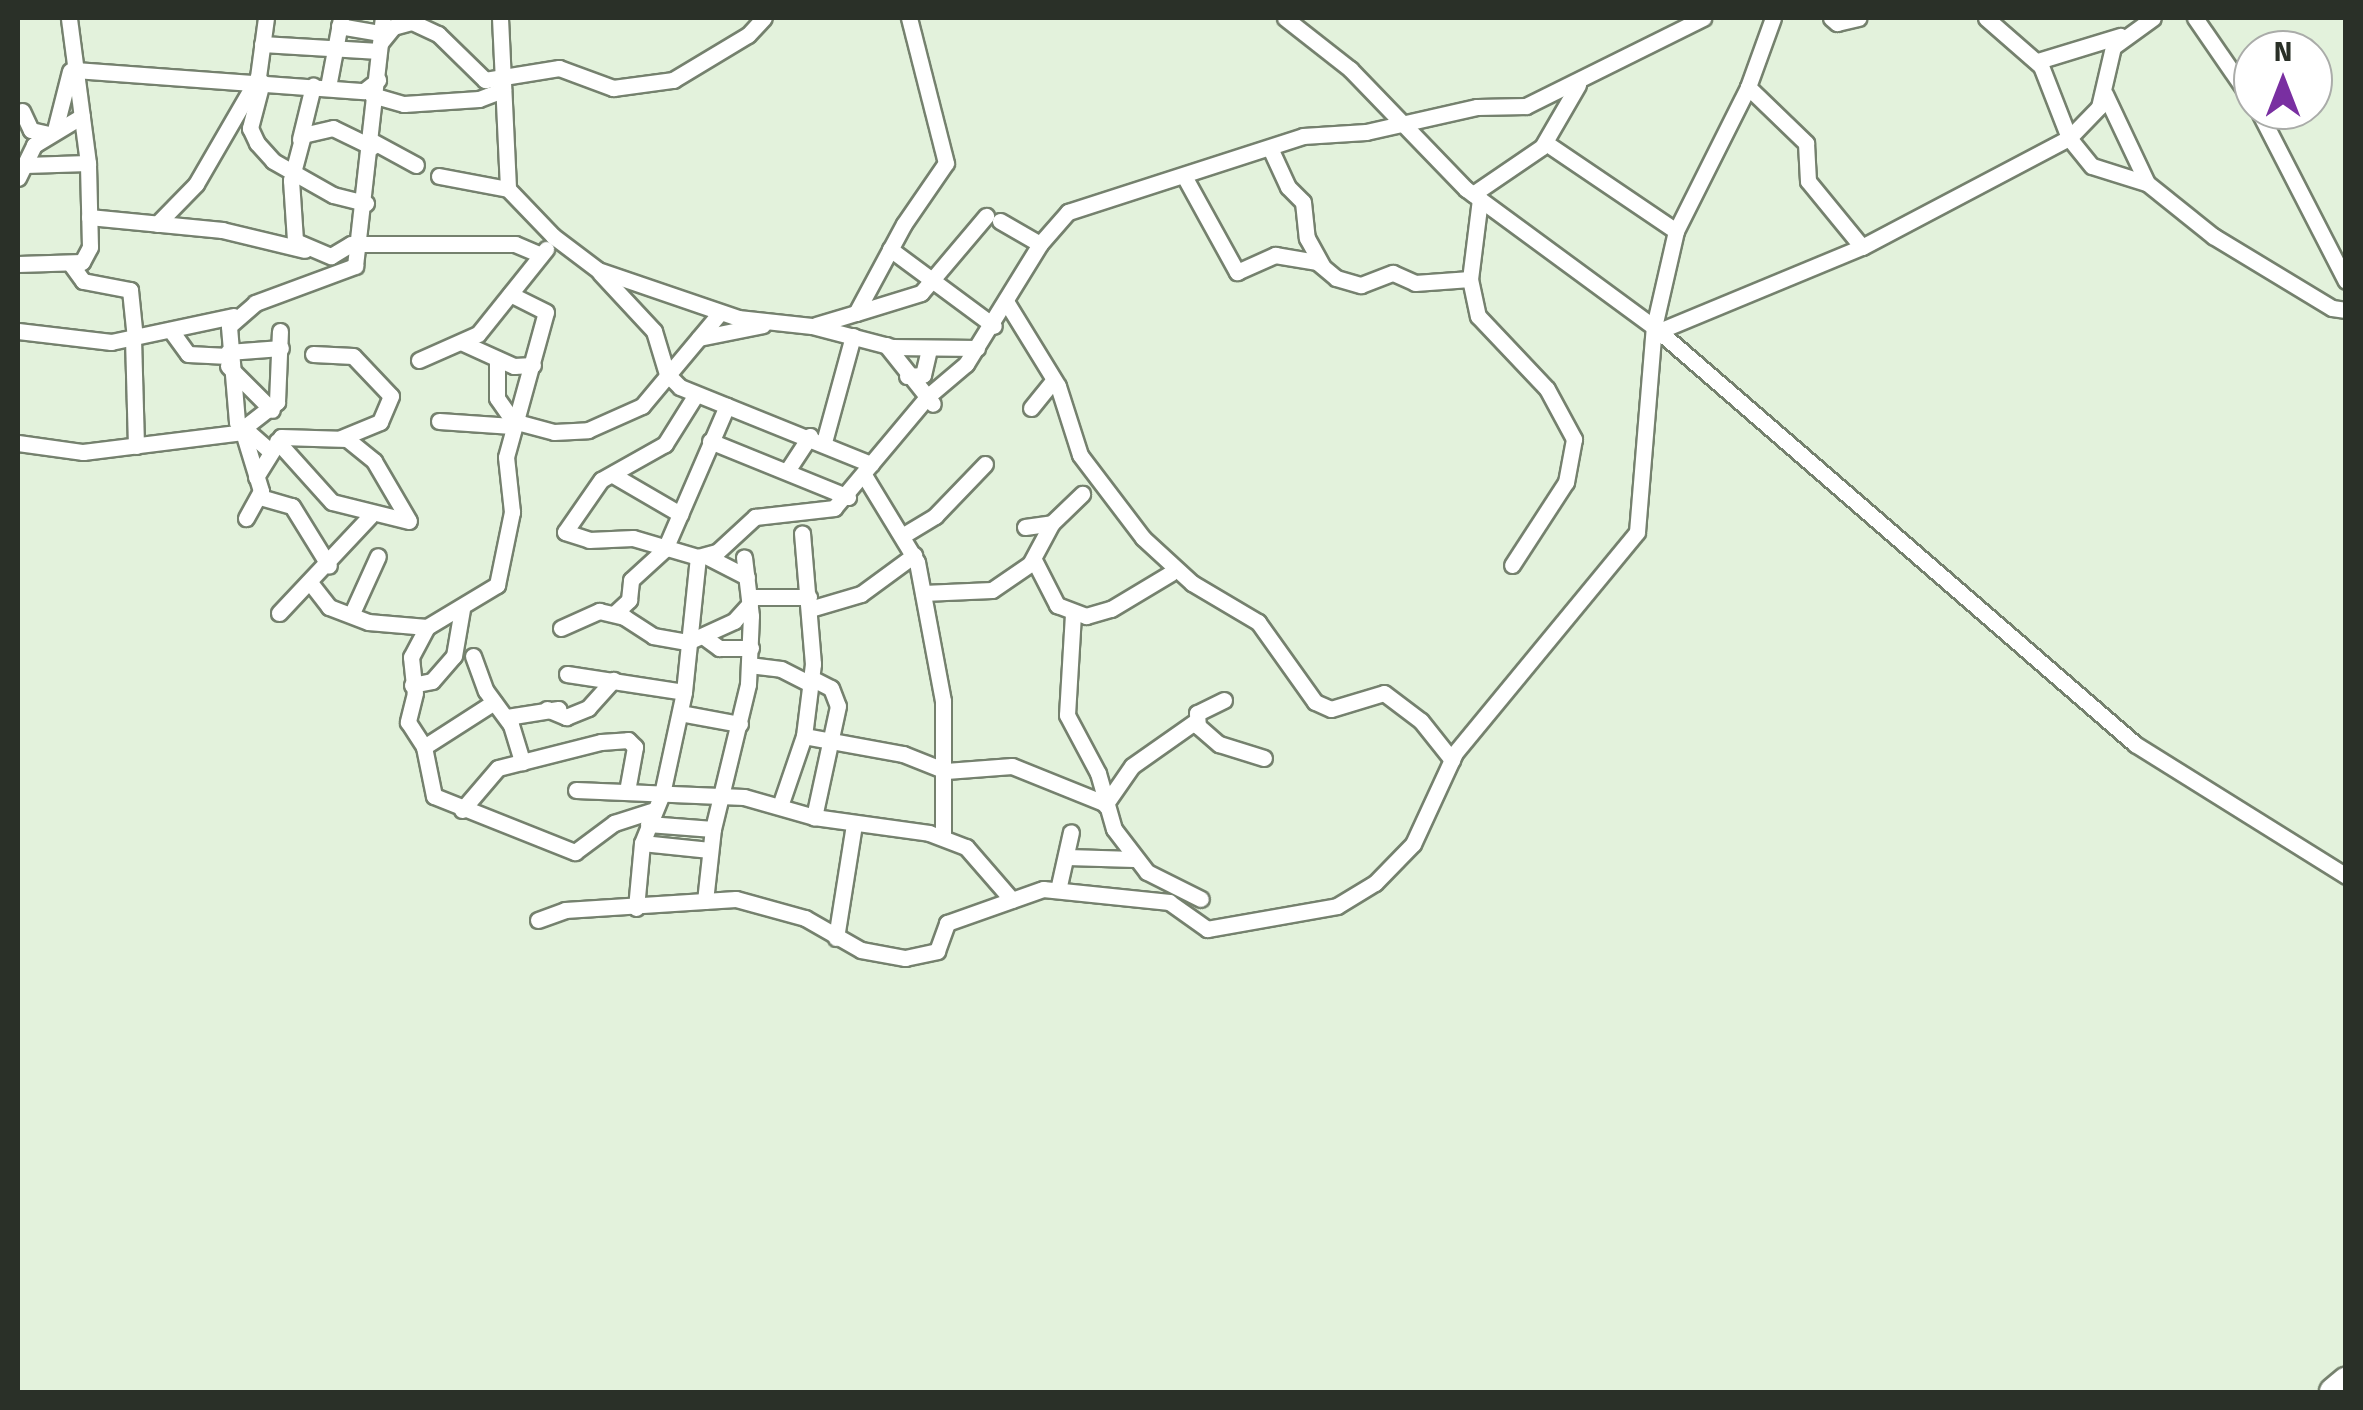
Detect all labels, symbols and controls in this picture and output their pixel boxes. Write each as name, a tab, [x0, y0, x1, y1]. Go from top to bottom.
north arrow	[2233, 30, 2333, 130]
text: N	[2274, 35, 2292, 68]

